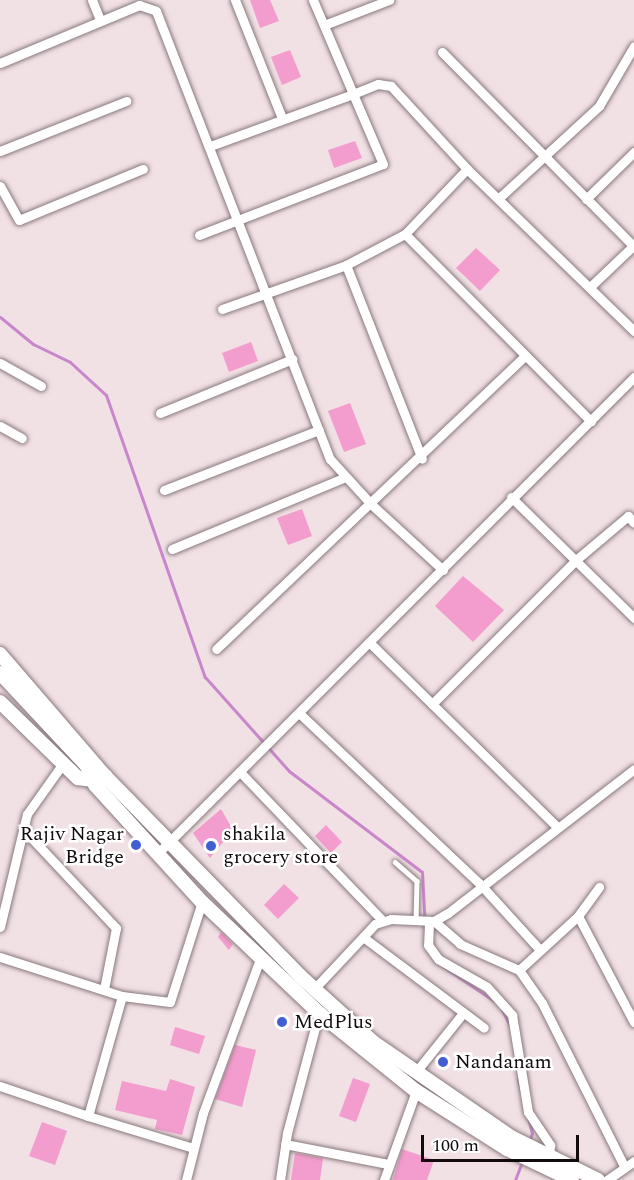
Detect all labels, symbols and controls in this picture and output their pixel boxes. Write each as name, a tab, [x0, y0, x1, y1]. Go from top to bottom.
place label: Rajiv Nagar Bridge	[20, 822, 124, 869]
place label: shakila grocery store	[223, 822, 338, 869]
marker: Rajiv Nagar Bridge	[129, 838, 143, 852]
marker: shakila grocery store	[204, 839, 218, 853]
place label: MedPlus	[294, 1010, 373, 1034]
marker: MedPlus	[275, 1015, 289, 1029]
place label: Nandanam	[455, 1050, 552, 1074]
marker: Nandanam	[436, 1055, 450, 1069]
scale bar	[424, 1123, 582, 1161]
text: 100 m	[432, 1132, 479, 1159]

